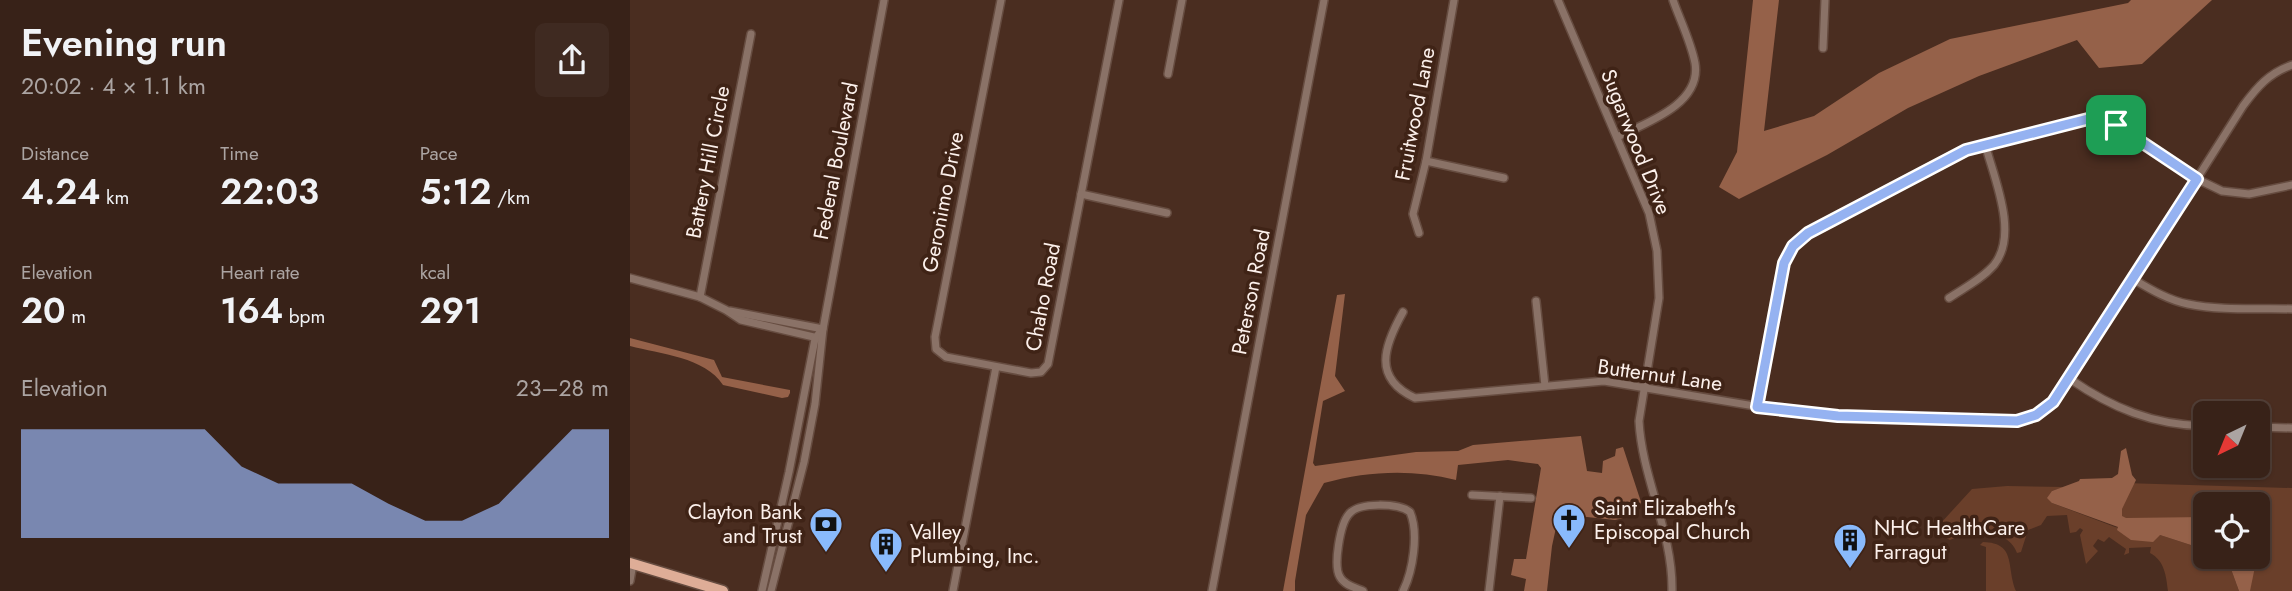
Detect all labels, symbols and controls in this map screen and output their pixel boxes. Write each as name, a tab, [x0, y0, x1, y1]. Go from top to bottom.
text: Evening run	[21, 15, 227, 70]
button: share	[535, 23, 609, 97]
street label: Fruitwood Lane	[1387, 45, 1443, 183]
street label: Sugarwood Drive	[1593, 65, 1679, 219]
text: 20:02 · 4 × 1.1 km	[21, 69, 206, 103]
street label: Federal Boulevard	[806, 80, 866, 242]
street label: Battery Hill Circle	[678, 83, 738, 241]
pin	[2086, 95, 2146, 155]
icon: arrive	[2097, 106, 2135, 144]
street label: Geronimo Drive	[915, 129, 971, 275]
text: Distance	[21, 140, 89, 167]
text: Time	[220, 140, 259, 167]
text: Pace	[420, 140, 458, 167]
text: 4.24	[21, 167, 100, 217]
text: 22:03	[220, 167, 319, 217]
text: 5:12	[420, 167, 492, 217]
text: km	[100, 184, 129, 211]
text: /km	[492, 184, 530, 211]
street label: Peterson Road	[1224, 227, 1278, 357]
street label: Chaho Road	[1018, 240, 1068, 354]
text: Elevation	[21, 259, 93, 286]
text: Heart rate	[220, 259, 300, 286]
text: kcal	[420, 259, 450, 286]
text: 20	[21, 286, 66, 336]
text: 164	[220, 286, 283, 336]
text: 291	[420, 286, 481, 336]
text: m	[66, 303, 86, 330]
text: bpm	[283, 303, 325, 330]
street label: Butternut Lane	[1596, 351, 1724, 399]
text: Elevation	[21, 371, 108, 405]
text: 23–28 m	[516, 371, 609, 405]
north arrow	[2193, 401, 2270, 478]
map controls	[2193, 401, 2270, 569]
button: locate	[2193, 492, 2270, 569]
place label: Saint Elizabeth's Episcopal Church	[1594, 493, 1751, 547]
place label: Clayton Bank and Trust	[688, 497, 803, 551]
church icon: Saint Elizabeth's Episcopal Church	[1550, 501, 1588, 550]
bank icon: Clayton Bank and Trust	[807, 505, 845, 554]
place label: NHC HealthCare Farragut	[1874, 513, 2025, 567]
place label: Valley Plumbing, Inc.	[910, 517, 1039, 571]
building icon: NHC HealthCare Farragut	[1831, 521, 1869, 570]
building icon: Valley Plumbing, Inc.	[867, 525, 905, 574]

